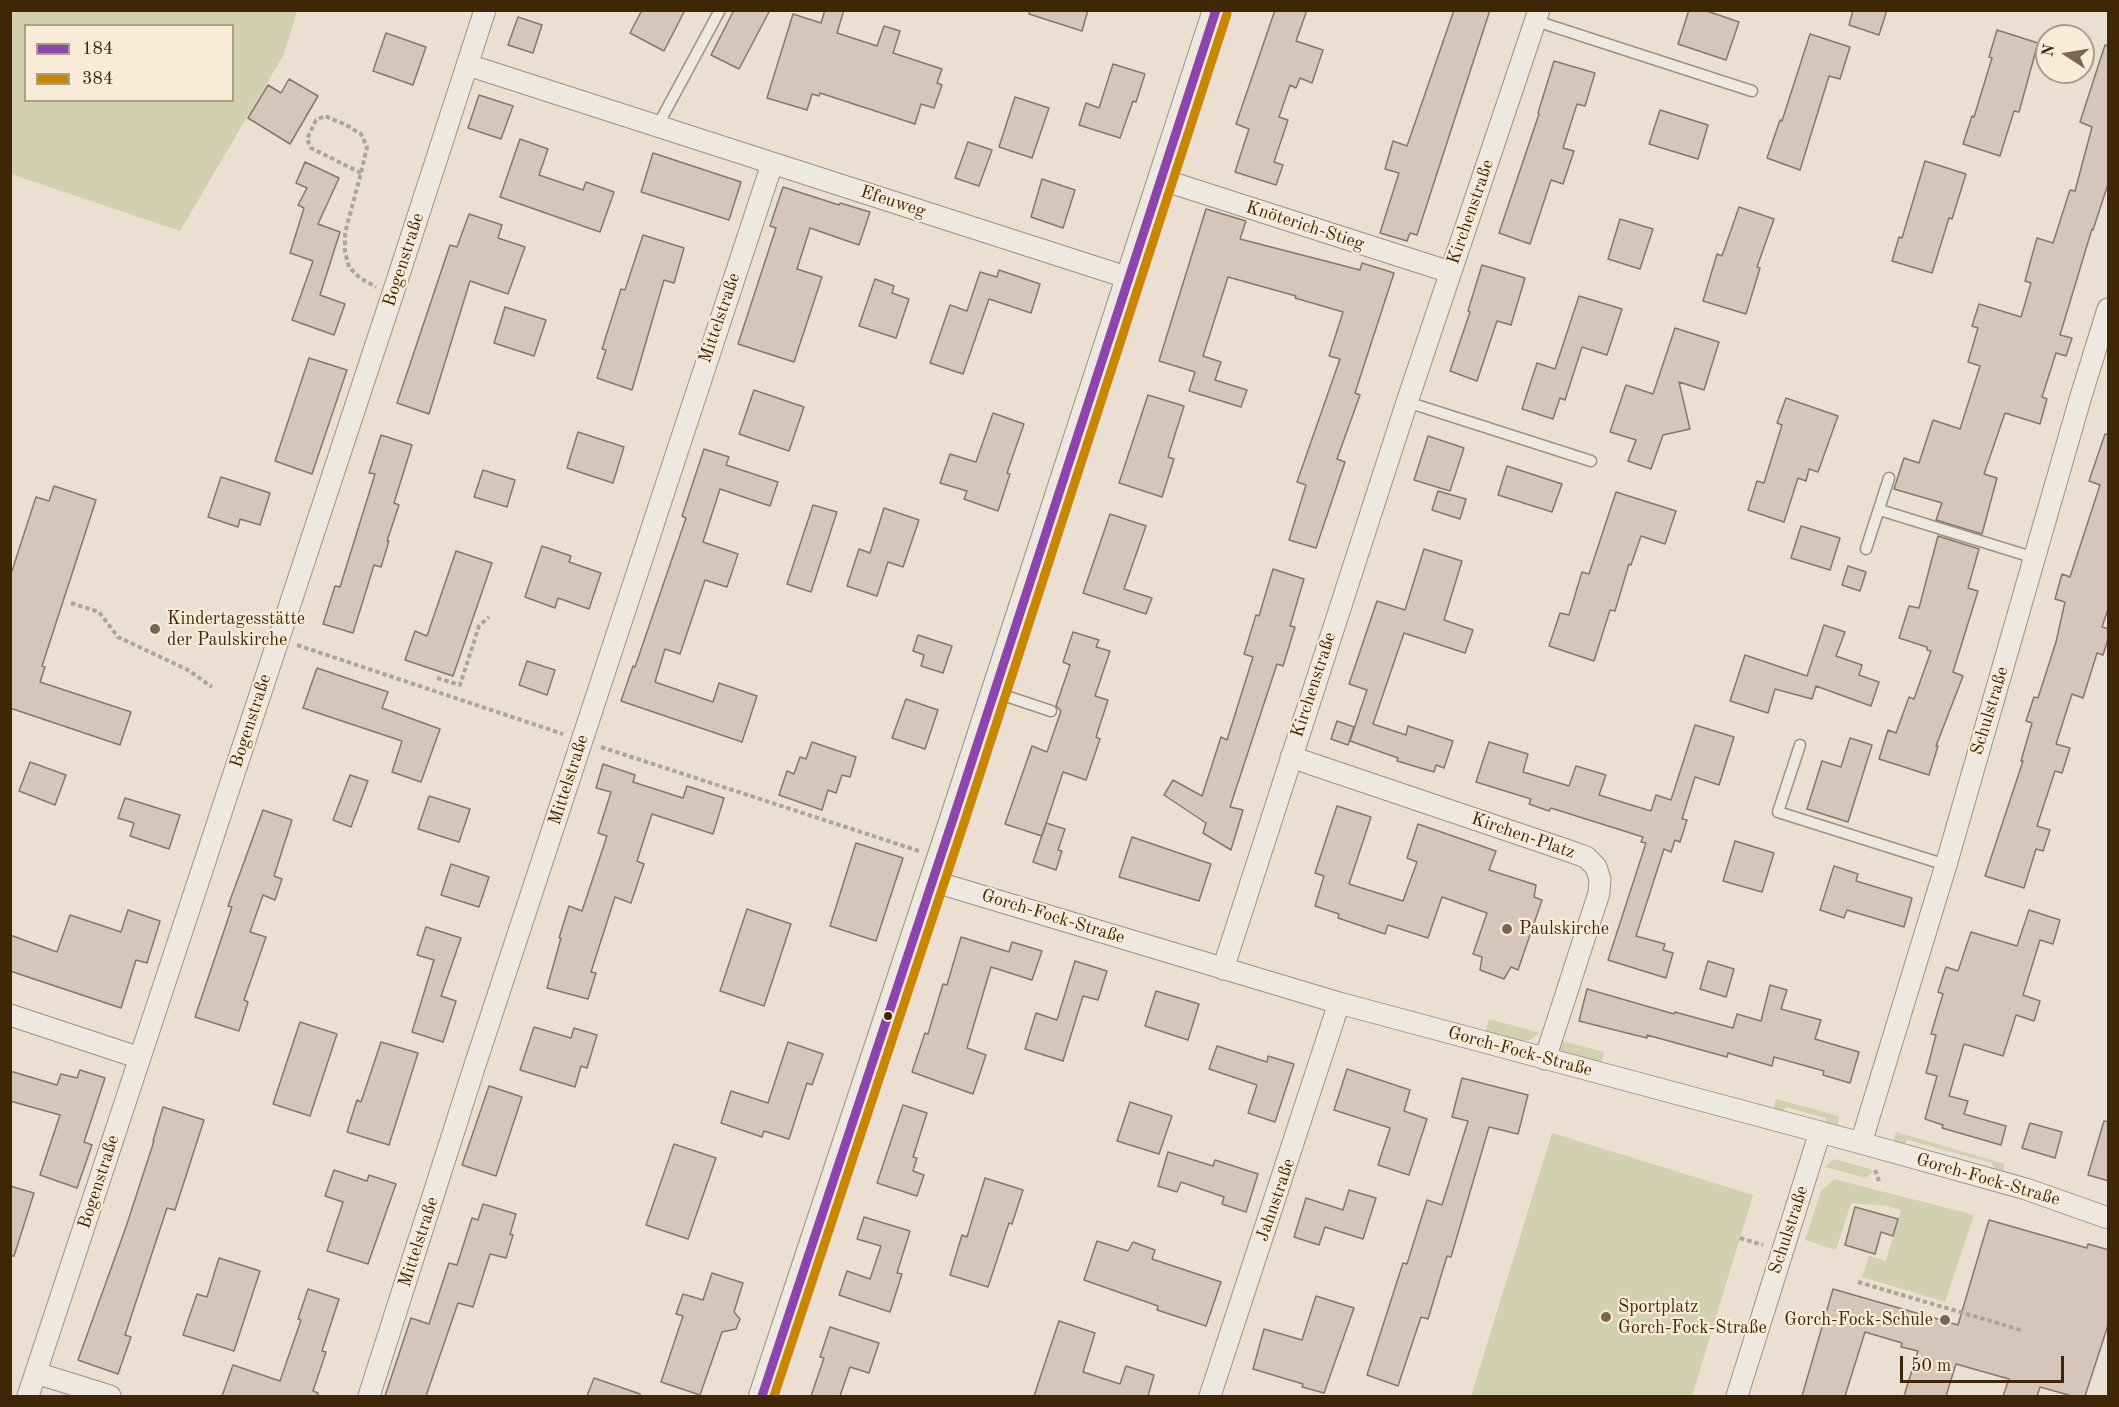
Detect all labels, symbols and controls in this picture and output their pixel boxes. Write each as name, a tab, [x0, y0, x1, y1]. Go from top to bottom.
legend	[24, 24, 234, 102]
north arrow	[2035, 24, 2095, 84]
text: 184	[82, 40, 113, 58]
text: N	[2040, 43, 2058, 58]
text: 384	[82, 70, 113, 88]
street label: Kirchenstraße	[1443, 157, 1499, 267]
street label: Efeuweg	[858, 181, 928, 223]
street label: Knöterich-Stieg	[1243, 197, 1367, 255]
street label: Bogenstraße	[379, 210, 429, 310]
street label: Mittelstraße	[695, 270, 745, 366]
place label: Kindertagesstätte der Paulskirche	[167, 608, 305, 650]
marker: Kindertagesstätte der Paulskirche	[148, 622, 162, 636]
street label: Kirchenstraße	[1287, 630, 1341, 740]
street label: Schulstraße	[1966, 664, 2014, 758]
street label: Bogenstraße	[226, 671, 276, 771]
street label: Mittelstraße	[544, 732, 594, 828]
street label: Kirchen-Platz	[1468, 808, 1578, 864]
street label: Gorch-Fock-Straße	[979, 885, 1127, 949]
place label: Paulskirche	[1519, 918, 1609, 940]
marker: Paulskirche	[1500, 922, 1514, 936]
unlabelled marker	[882, 1010, 894, 1022]
street label: Gorch-Fock-Straße	[1445, 1022, 1595, 1082]
street label: Bogenstraße	[74, 1132, 124, 1232]
street label: Gorch-Fock-Straße	[1914, 1149, 2062, 1211]
street label: Jahnstraße	[1252, 1156, 1300, 1244]
street label: Schulstraße	[1765, 1183, 1813, 1277]
street label: Mittelstraße	[394, 1194, 444, 1290]
place label: Sportplatz Gorch-Fock-Straße	[1618, 1296, 1767, 1338]
place label: Gorch-Fock-Schule	[1784, 1309, 1933, 1331]
marker: Sportplatz Gorch-Fock-Straße	[1599, 1310, 1613, 1324]
marker: Gorch-Fock-Schule	[1938, 1313, 1952, 1327]
scale bar	[1903, 1344, 2066, 1382]
text: 50 m	[1911, 1357, 1951, 1375]

